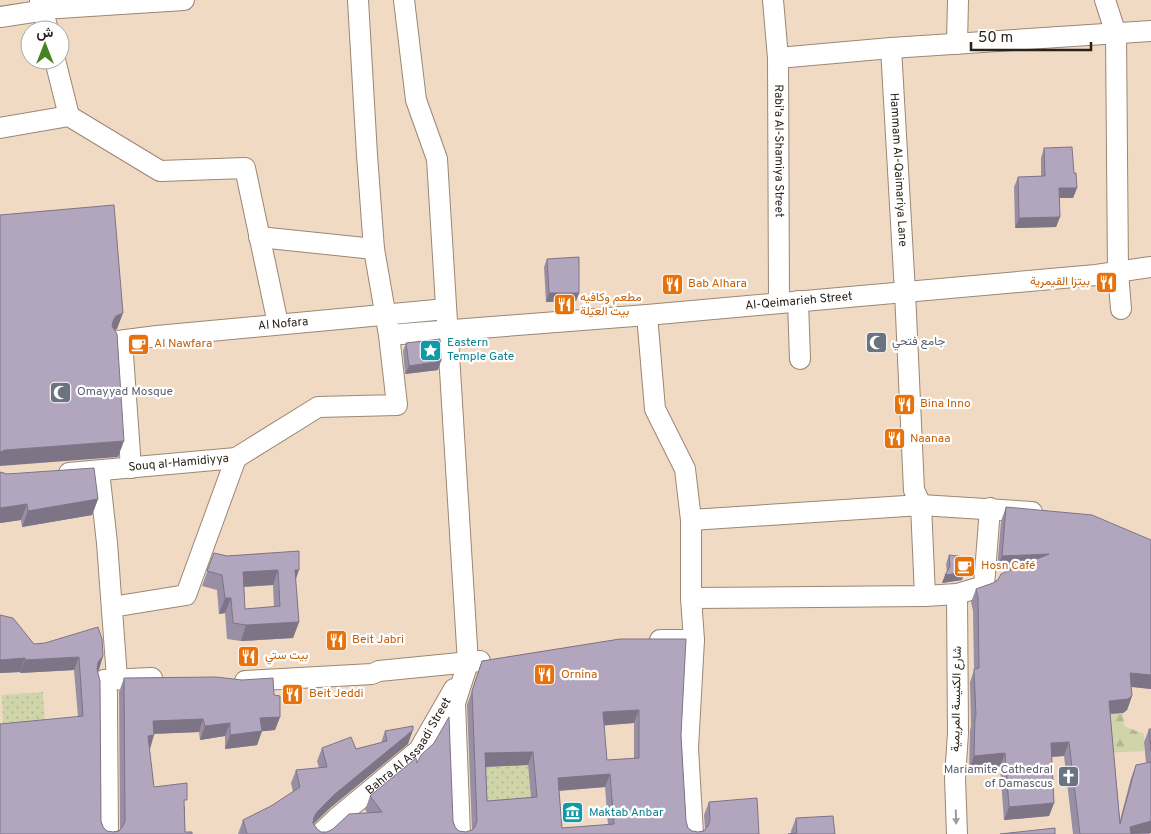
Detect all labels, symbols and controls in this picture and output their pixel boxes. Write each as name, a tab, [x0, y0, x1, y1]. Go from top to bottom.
north arrow	[20, 20, 70, 70]
scale bar	[971, 20, 1091, 52]
text: ش	[37, 25, 54, 42]
text: 50 m	[978, 29, 1013, 48]
street label: Rabi'a Al-Shamiya Street	[770, 84, 787, 217]
street label: Hammam Al-Qaimariya Lane	[886, 92, 910, 247]
restaurant icon: بيتزا القيمرية	[1094, 270, 1118, 294]
restaurant icon: Bab Alhara	[660, 272, 684, 296]
place label: بيتزا القيمرية	[1030, 274, 1090, 290]
place label: Bab Alhara	[688, 276, 747, 292]
street label: Al-Qeimarieh Street	[745, 289, 853, 314]
place label: مطعم وكافيه بيت العيلة	[580, 290, 642, 320]
restaurant icon: مطعم وكافيه بيت العيلة	[552, 293, 576, 317]
street label: Al Nofara	[257, 314, 309, 335]
mosque icon: جامع فتحي	[864, 330, 888, 354]
cafe icon: Al Nawfara	[126, 332, 150, 356]
place label: جامع فتحي	[892, 334, 945, 351]
place label: Eastern Temple Gate	[447, 335, 514, 365]
place label: Al Nawfara	[154, 336, 212, 352]
place icon: Eastern Temple Gate	[419, 338, 443, 362]
mosque icon: Omayyad Mosque	[49, 380, 73, 404]
place label: Omayyad Mosque	[77, 384, 173, 400]
restaurant icon: Bina Inno	[892, 392, 916, 416]
place label: Bina Inno	[920, 396, 971, 412]
restaurant icon: Naanaa	[882, 427, 906, 451]
place label: Naanaa	[910, 431, 950, 447]
street label: Souq al-Hamidiyya	[128, 451, 229, 476]
cafe icon: Hosn Café	[953, 554, 977, 578]
place label: Hosn Café	[981, 558, 1035, 574]
restaurant icon: Beit Jabri	[324, 628, 348, 652]
place label: Beit Jabri	[352, 632, 404, 648]
restaurant icon: بيت ستي	[237, 644, 261, 668]
street label: شارع الكنيسة المريمية	[948, 646, 966, 752]
place label: بيت ستي	[265, 648, 308, 665]
restaurant icon: Ornina	[533, 663, 557, 687]
place label: Ornina	[561, 667, 597, 683]
restaurant icon: Beit Jeddi	[281, 682, 305, 706]
place label: Beit Jeddi	[309, 686, 364, 702]
street label: Bahra Al Assaadi Street	[362, 695, 455, 799]
place label: Mariamite Cathedral of Damascus	[944, 762, 1053, 792]
church icon: Mariamite Cathedral of Damascus	[1057, 765, 1081, 789]
museum icon: Maktab Anbar	[561, 801, 585, 825]
place label: Maktab Anbar	[589, 805, 664, 821]
one-way arrow	[953, 809, 961, 825]

